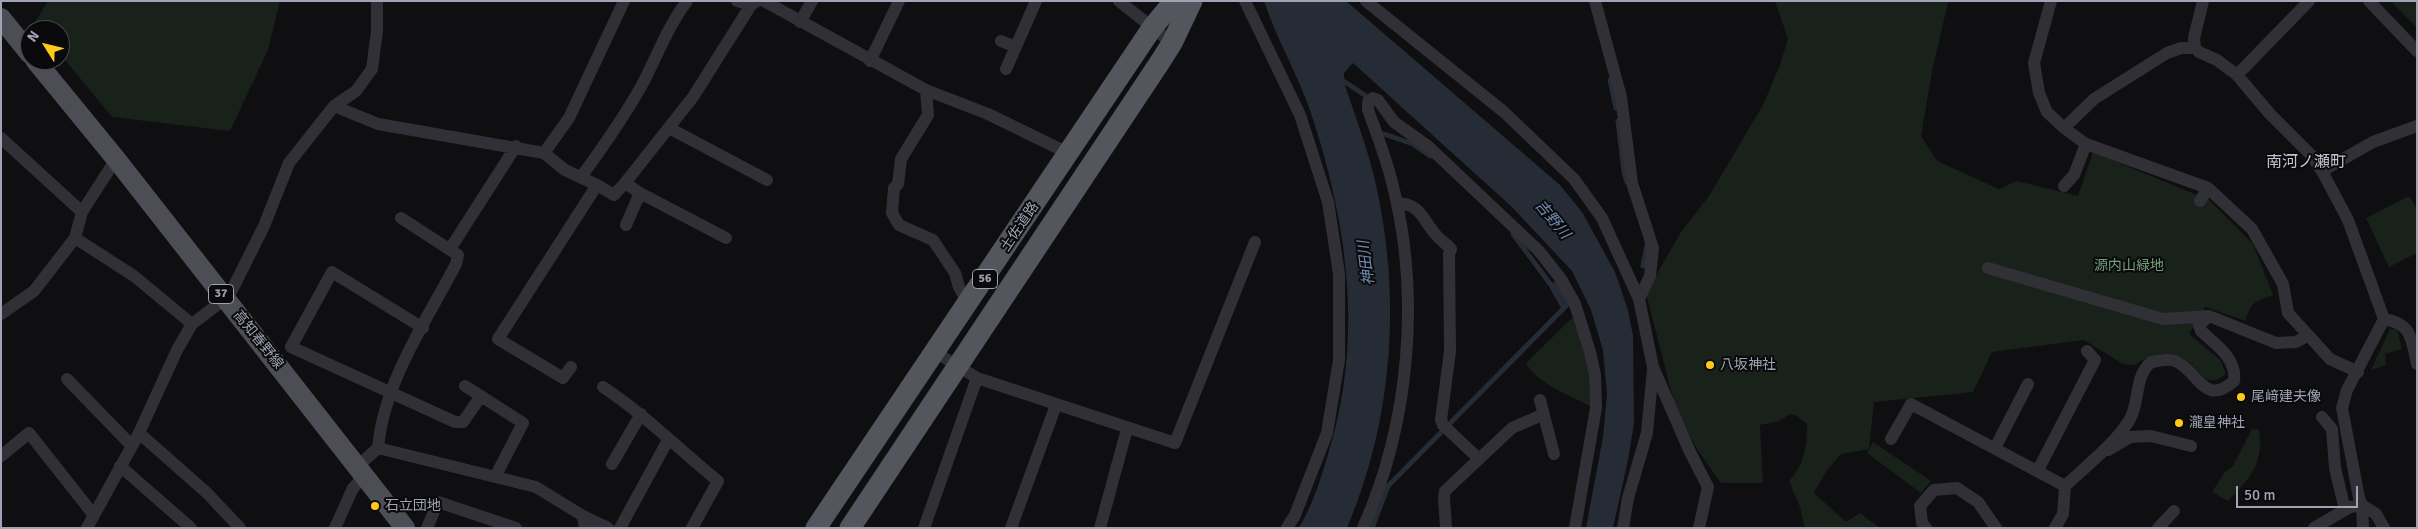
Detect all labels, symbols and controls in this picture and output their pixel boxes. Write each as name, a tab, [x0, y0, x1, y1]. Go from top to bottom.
north arrow	[20, 20, 70, 70]
text: N	[24, 28, 43, 45]
district label: 南河ノ瀬町	[2266, 153, 2346, 173]
water label: 吉野川	[1531, 197, 1573, 243]
street label: 土佐道路	[997, 199, 1043, 255]
water label: 神田川	[1355, 240, 1379, 286]
park label: 源内山緑地	[2094, 258, 2164, 274]
road number: 56	[972, 270, 998, 288]
road number: 37	[208, 284, 234, 304]
street label: 高知春野線	[229, 308, 287, 372]
place label: 八坂神社	[1720, 357, 1776, 373]
marker: 八坂神社	[1704, 359, 1716, 371]
place label: 尾﨑建夫像	[2251, 389, 2321, 405]
marker: 尾﨑建夫像	[2235, 391, 2247, 403]
place label: 瀧皇神社	[2189, 415, 2245, 431]
marker: 瀧皇神社	[2173, 417, 2185, 429]
scale bar	[2238, 476, 2360, 508]
text: 50 m	[2244, 486, 2275, 504]
place label: 石立団地	[385, 498, 441, 514]
marker: 石立団地	[369, 500, 381, 512]

